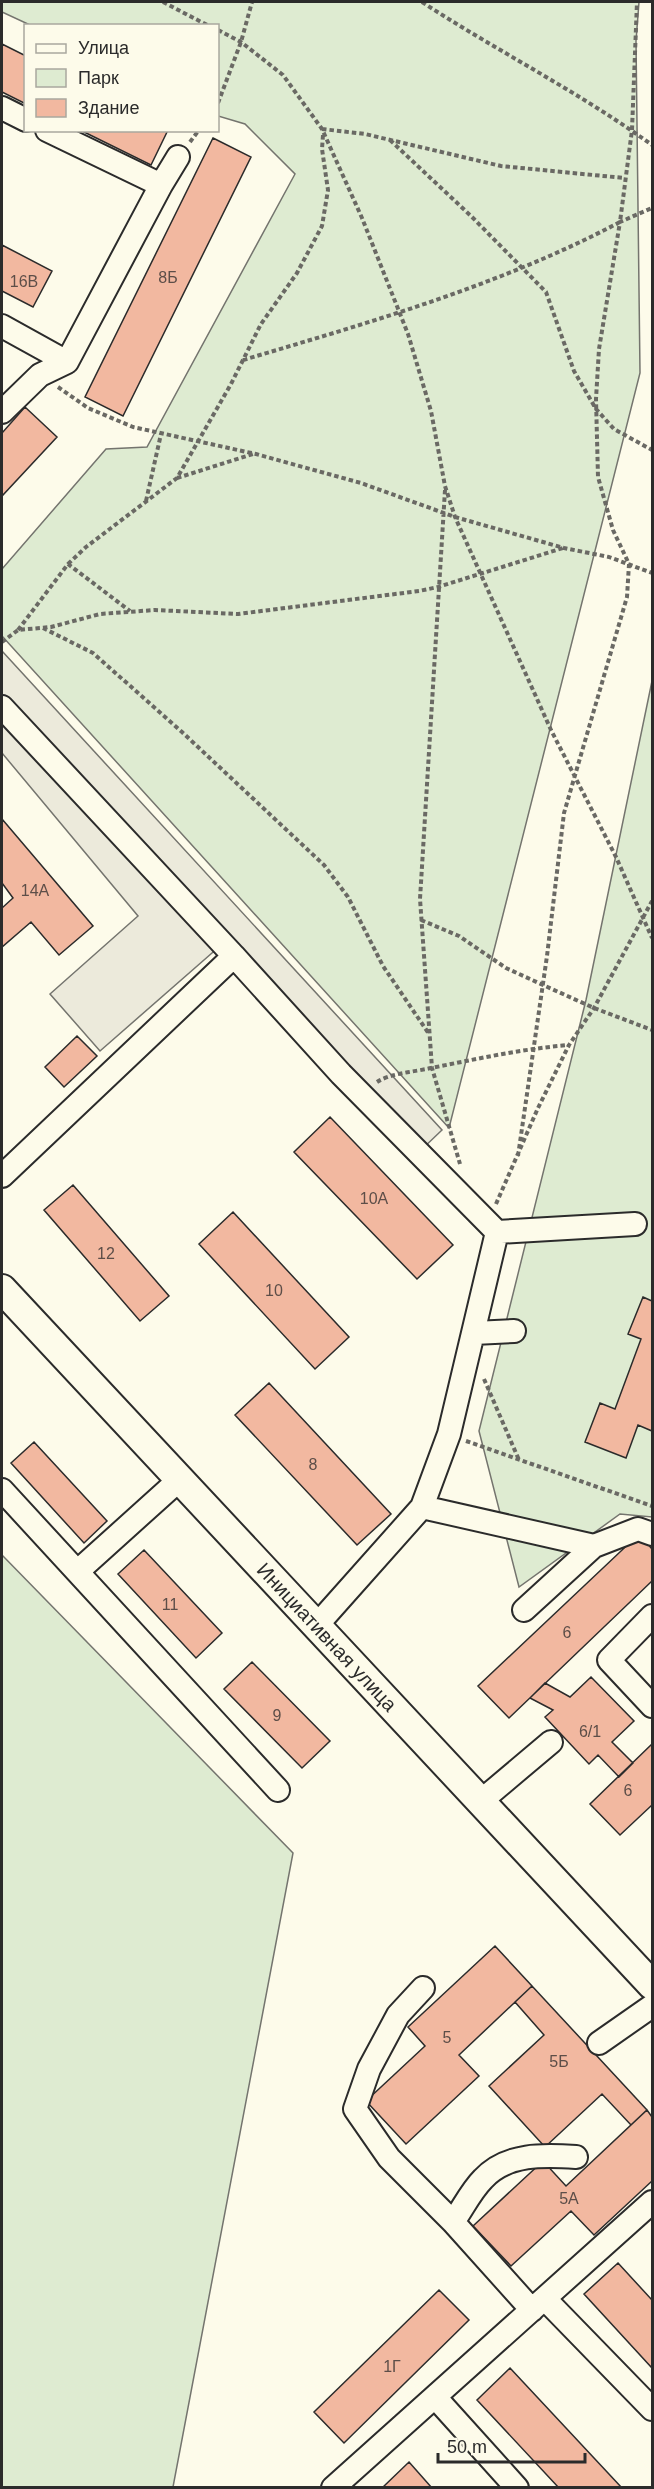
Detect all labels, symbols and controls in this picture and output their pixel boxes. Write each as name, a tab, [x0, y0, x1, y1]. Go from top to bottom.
legend	[24, 24, 219, 132]
text: Улица	[78, 38, 130, 58]
text: Парк	[78, 68, 119, 88]
text: Здание	[78, 98, 139, 118]
house number: 8Б	[158, 269, 178, 286]
house number: 16В	[10, 273, 38, 290]
house number: 14А	[21, 882, 50, 899]
house number: 10А	[360, 1190, 389, 1207]
house number: 12	[97, 1245, 115, 1262]
house number: 10	[265, 1282, 283, 1299]
house number: 8	[309, 1456, 318, 1473]
street label: Инициативная улица	[253, 1558, 402, 1716]
house number: 11	[162, 1596, 178, 1613]
house number: 6	[563, 1624, 572, 1641]
house number: 9	[273, 1707, 282, 1724]
house number: 6/1	[579, 1723, 601, 1740]
house number: 6	[624, 1782, 633, 1799]
house number: 5	[443, 2029, 452, 2046]
house number: 5Б	[549, 2053, 569, 2070]
house number: 5А	[559, 2190, 579, 2207]
house number: 1Г	[383, 2358, 401, 2375]
scale bar	[438, 2426, 585, 2464]
text: 50 m	[447, 2437, 487, 2457]

